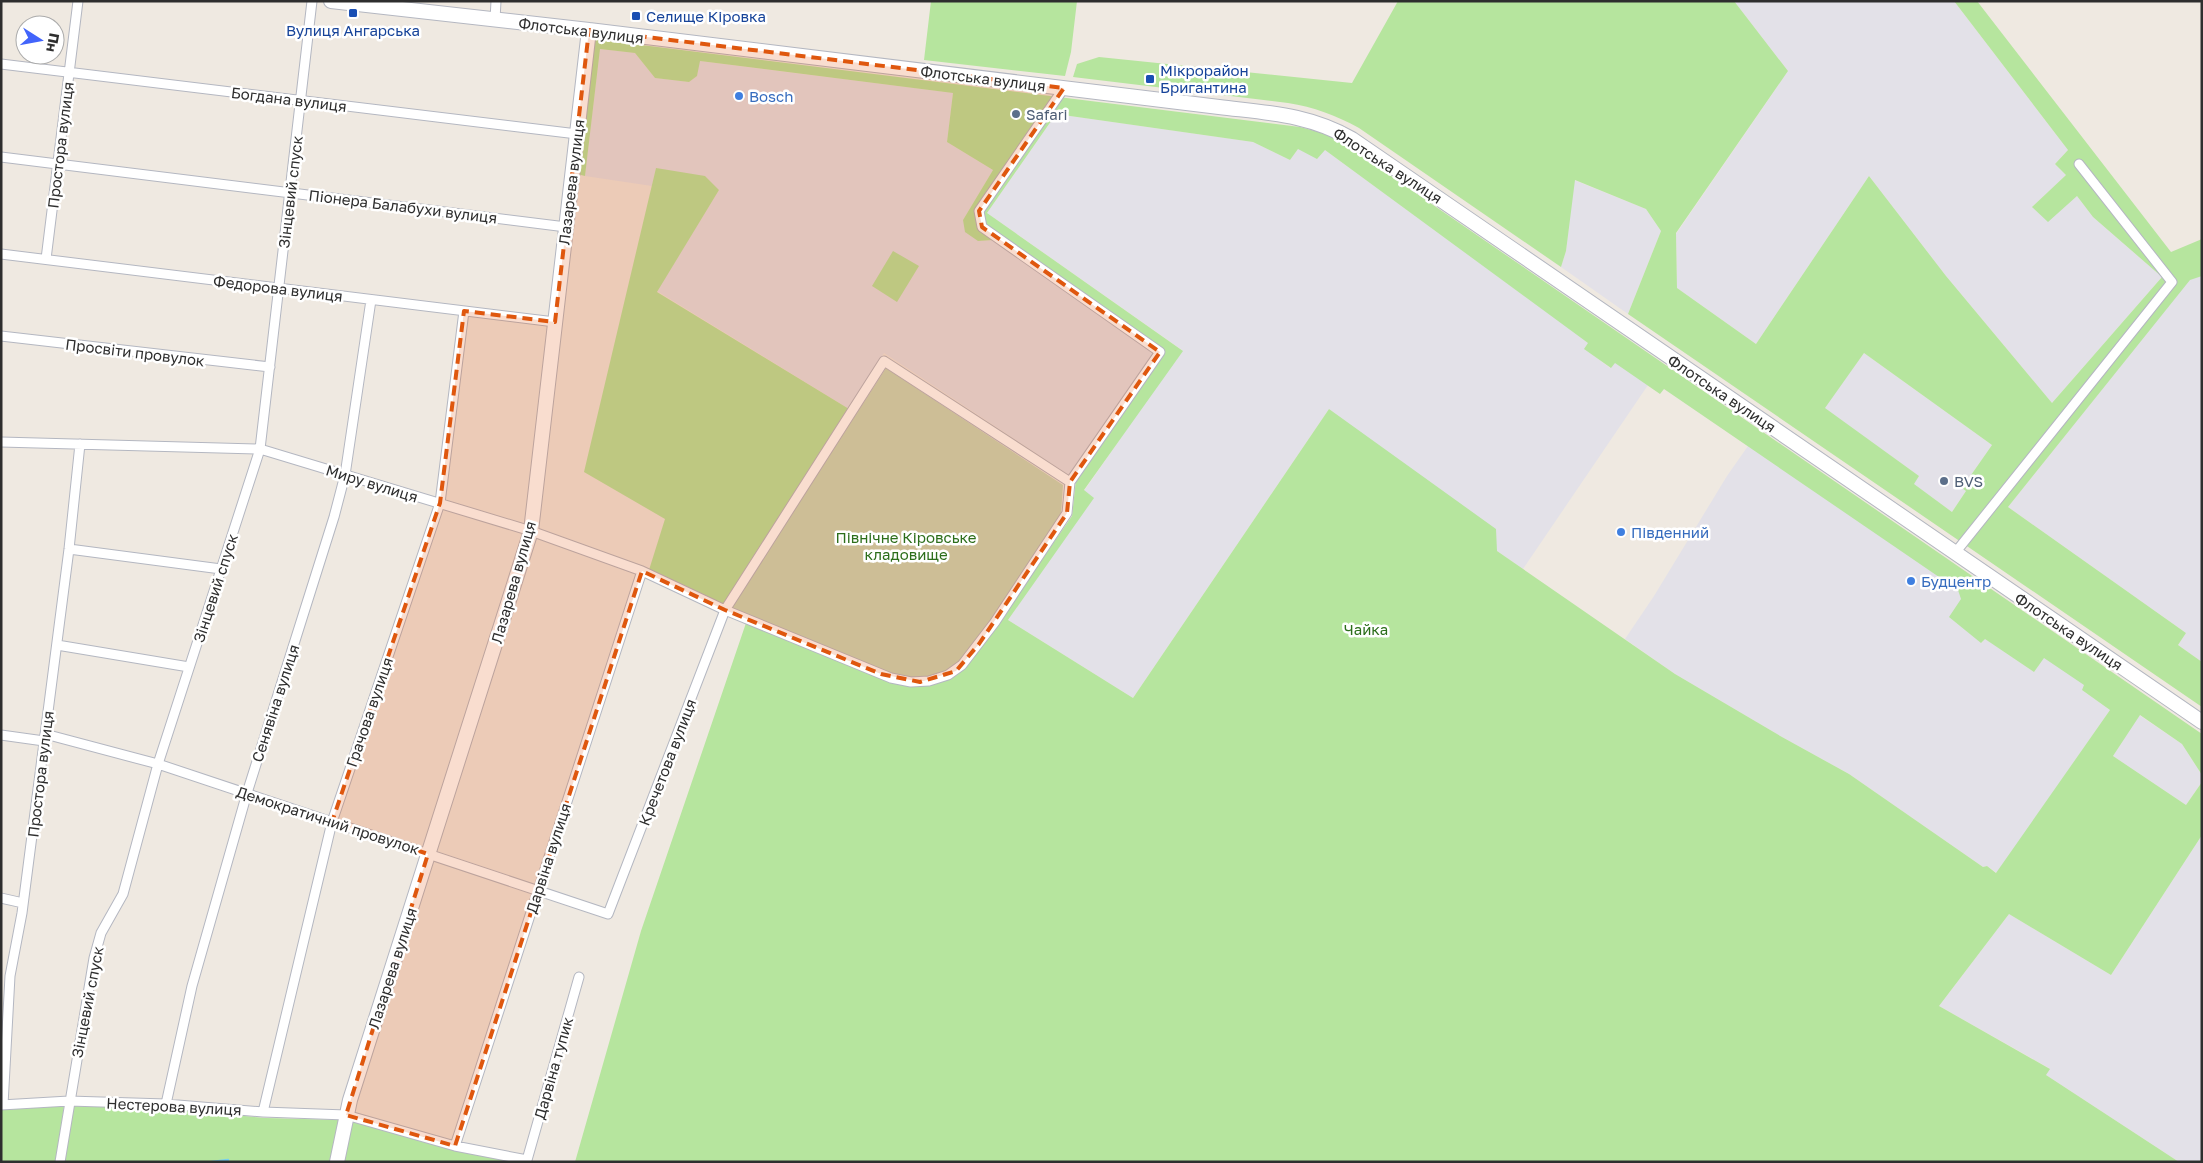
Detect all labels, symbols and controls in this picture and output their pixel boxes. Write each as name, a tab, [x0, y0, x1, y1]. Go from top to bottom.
marker: Вулиця Ангарська	[347, 7, 359, 19]
place label: Селище Кіровка	[646, 7, 766, 25]
marker: Селище Кіровка	[630, 10, 642, 22]
street label: Флотська вулиця	[517, 13, 645, 47]
north arrow	[15, 15, 65, 65]
place label: Вулиця Ангарська	[286, 21, 420, 39]
text: Пн	[43, 32, 63, 54]
street label: Флотська вулиця	[919, 61, 1047, 95]
place label: Мікрорайон Бригантина	[1160, 61, 1249, 96]
marker: Мікрорайон Бригантина	[1144, 73, 1156, 85]
street label: Простора вулиця	[43, 81, 77, 209]
street label: Богдана вулиця	[230, 83, 348, 115]
place label: Bosch	[749, 87, 793, 105]
marker: Bosch	[733, 90, 745, 102]
place label: Safari	[1026, 105, 1068, 123]
marker: Safari	[1010, 108, 1022, 120]
street label: Лазарева вулиця	[554, 118, 588, 246]
street label: Флотська вулиця	[1330, 123, 1446, 207]
street label: Зінцевий спуск	[274, 134, 306, 249]
street label: Піонера Балабухи вулиця	[308, 186, 498, 226]
street label: Федорова вулиця	[212, 271, 344, 305]
street label: Просвіти провулок	[64, 335, 206, 370]
street label: Флотська вулиця	[1665, 350, 1779, 436]
street label: Миру вулиця	[324, 460, 420, 506]
place label: BVS	[1954, 472, 1983, 490]
marker: BVS	[1938, 475, 1950, 487]
street label: Лазарева вулиця	[487, 519, 539, 645]
place label: Південний	[1631, 523, 1709, 541]
marker: Південний	[1615, 526, 1627, 538]
park label: Північне Кіровське кладовище	[835, 528, 977, 563]
street label: Зінцевий спуск	[189, 531, 241, 645]
place label: Будцентр	[1921, 572, 1991, 590]
marker: Будцентр	[1905, 575, 1917, 587]
street label: Флотська вулиця	[2012, 588, 2126, 674]
park label: Чайка	[1344, 620, 1388, 638]
street label: Сенявіна вулиця	[247, 642, 303, 764]
street label: Грачова вулиця	[342, 655, 396, 769]
street label: Кречетова вулиця	[635, 696, 699, 828]
street label: Простора вулиця	[23, 710, 57, 838]
street label: Демократичний провулок	[234, 782, 422, 858]
street label: Дарвіна вулиця	[522, 801, 574, 915]
street label: Лазарева вулиця	[364, 905, 420, 1031]
street label: Зінцевий спуск	[67, 944, 107, 1059]
street label: Дарвіна тупик	[530, 1015, 576, 1121]
street label: Нестерова вулиця	[106, 1093, 242, 1119]

